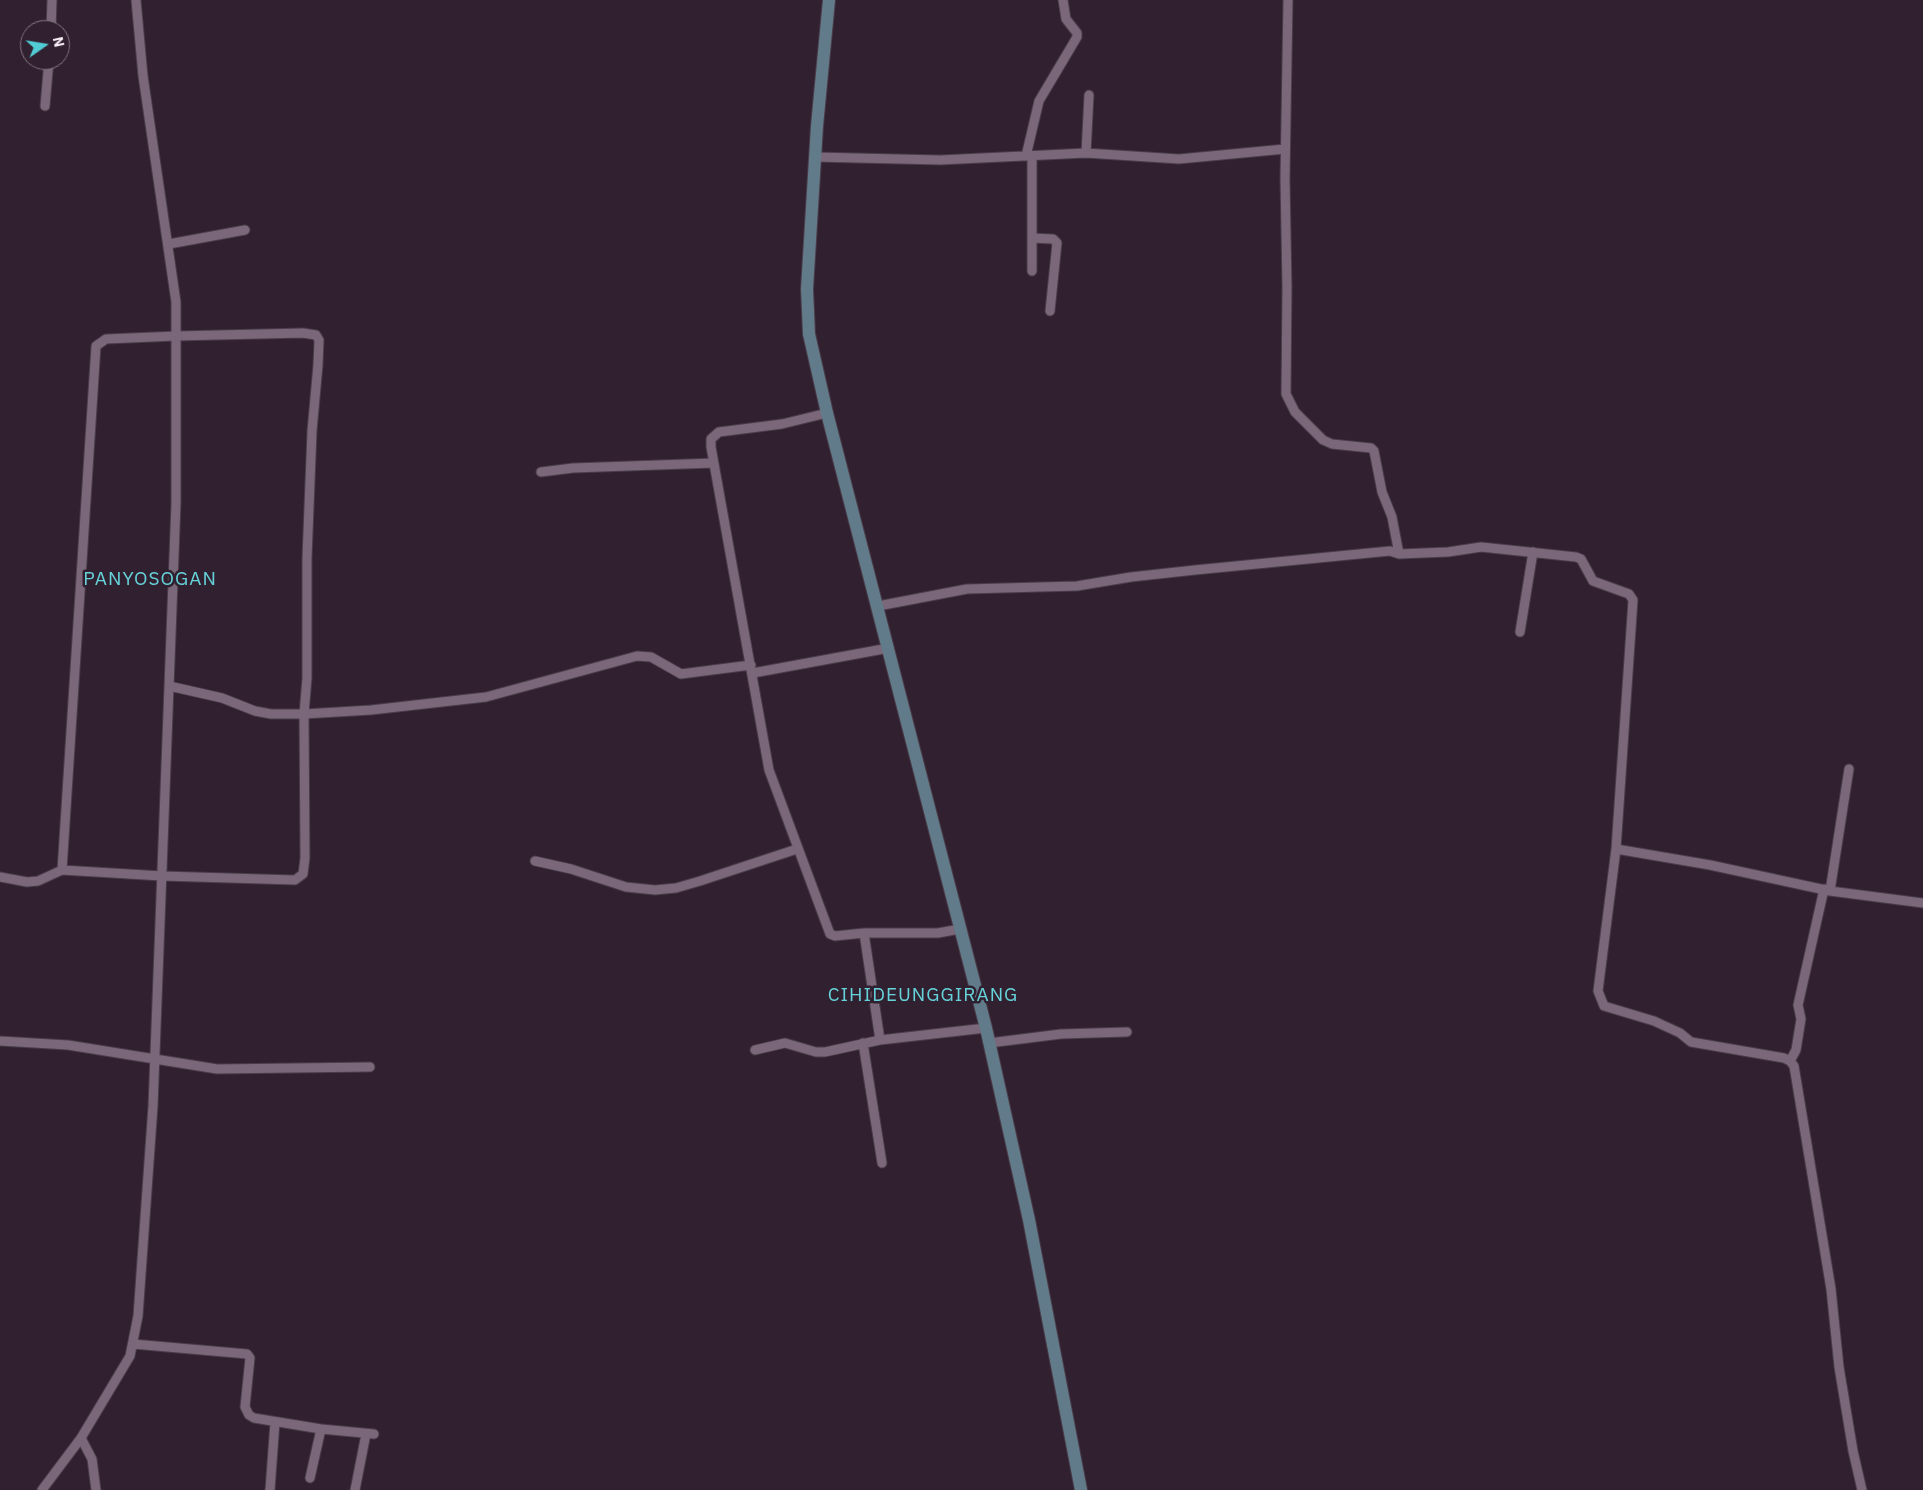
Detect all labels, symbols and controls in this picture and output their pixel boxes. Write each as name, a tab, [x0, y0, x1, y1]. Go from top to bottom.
north arrow	[20, 20, 70, 70]
text: N	[49, 35, 69, 49]
district label: PANYOSOGAN	[82, 569, 218, 591]
district label: CIHIDEUNGGIRANG	[826, 985, 1020, 1007]

